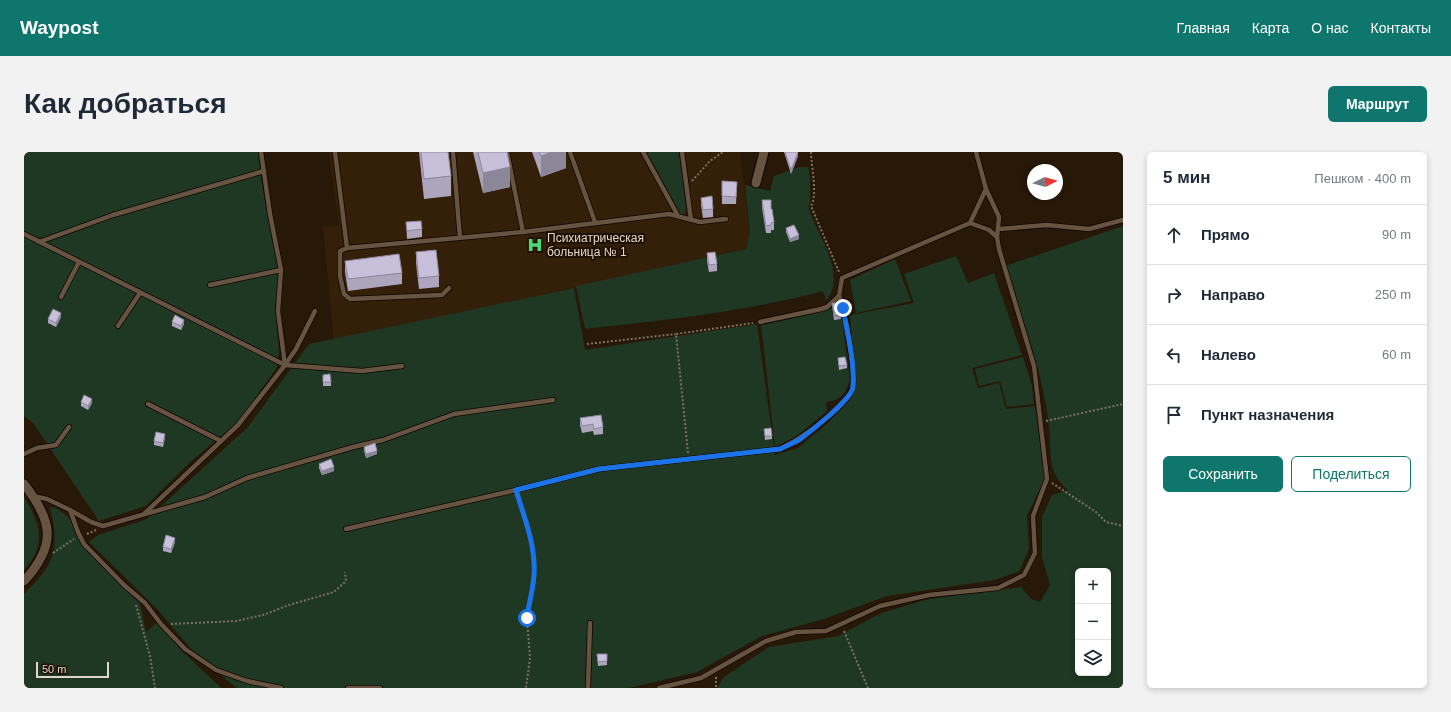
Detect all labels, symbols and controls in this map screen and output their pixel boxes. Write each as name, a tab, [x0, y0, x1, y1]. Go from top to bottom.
text: Waypost	[20, 17, 98, 38]
text: Главная	[1176, 20, 1230, 36]
text: Карта	[1252, 20, 1289, 36]
text: О нас	[1311, 20, 1349, 36]
text: Контакты	[1371, 20, 1431, 36]
button: Маршрут	[1328, 86, 1427, 122]
text: Как добраться	[24, 88, 226, 119]
north arrow	[1027, 164, 1063, 200]
text: 5 мин	[1163, 168, 1210, 187]
text: Пешком · 400 m	[1314, 171, 1411, 186]
icon: ahead	[1163, 224, 1185, 246]
text: Прямо	[1201, 226, 1250, 243]
text: 90 m	[1382, 227, 1411, 242]
place label: Психиатрическая больница № 1	[547, 231, 644, 259]
hospital icon: Психиатрическая больница № 1	[526, 236, 544, 254]
icon: right	[1163, 284, 1185, 306]
text: Направо	[1201, 286, 1265, 303]
text: 250 m	[1375, 287, 1411, 302]
route end	[834, 299, 852, 317]
icon: left	[1163, 344, 1185, 366]
text: Налево	[1201, 346, 1256, 363]
text: 60 m	[1382, 347, 1411, 362]
icon: arrive	[1163, 404, 1185, 426]
text: Пункт назначения	[1201, 406, 1334, 423]
button: Сохранить	[1163, 456, 1283, 492]
button: Поделиться	[1291, 456, 1411, 492]
map controls	[1075, 568, 1111, 676]
button: +	[1075, 568, 1111, 604]
button: −	[1075, 604, 1111, 640]
route start	[518, 609, 536, 627]
button: layers	[1075, 640, 1111, 676]
scale bar	[36, 660, 109, 679]
text: 50 m	[42, 663, 66, 675]

